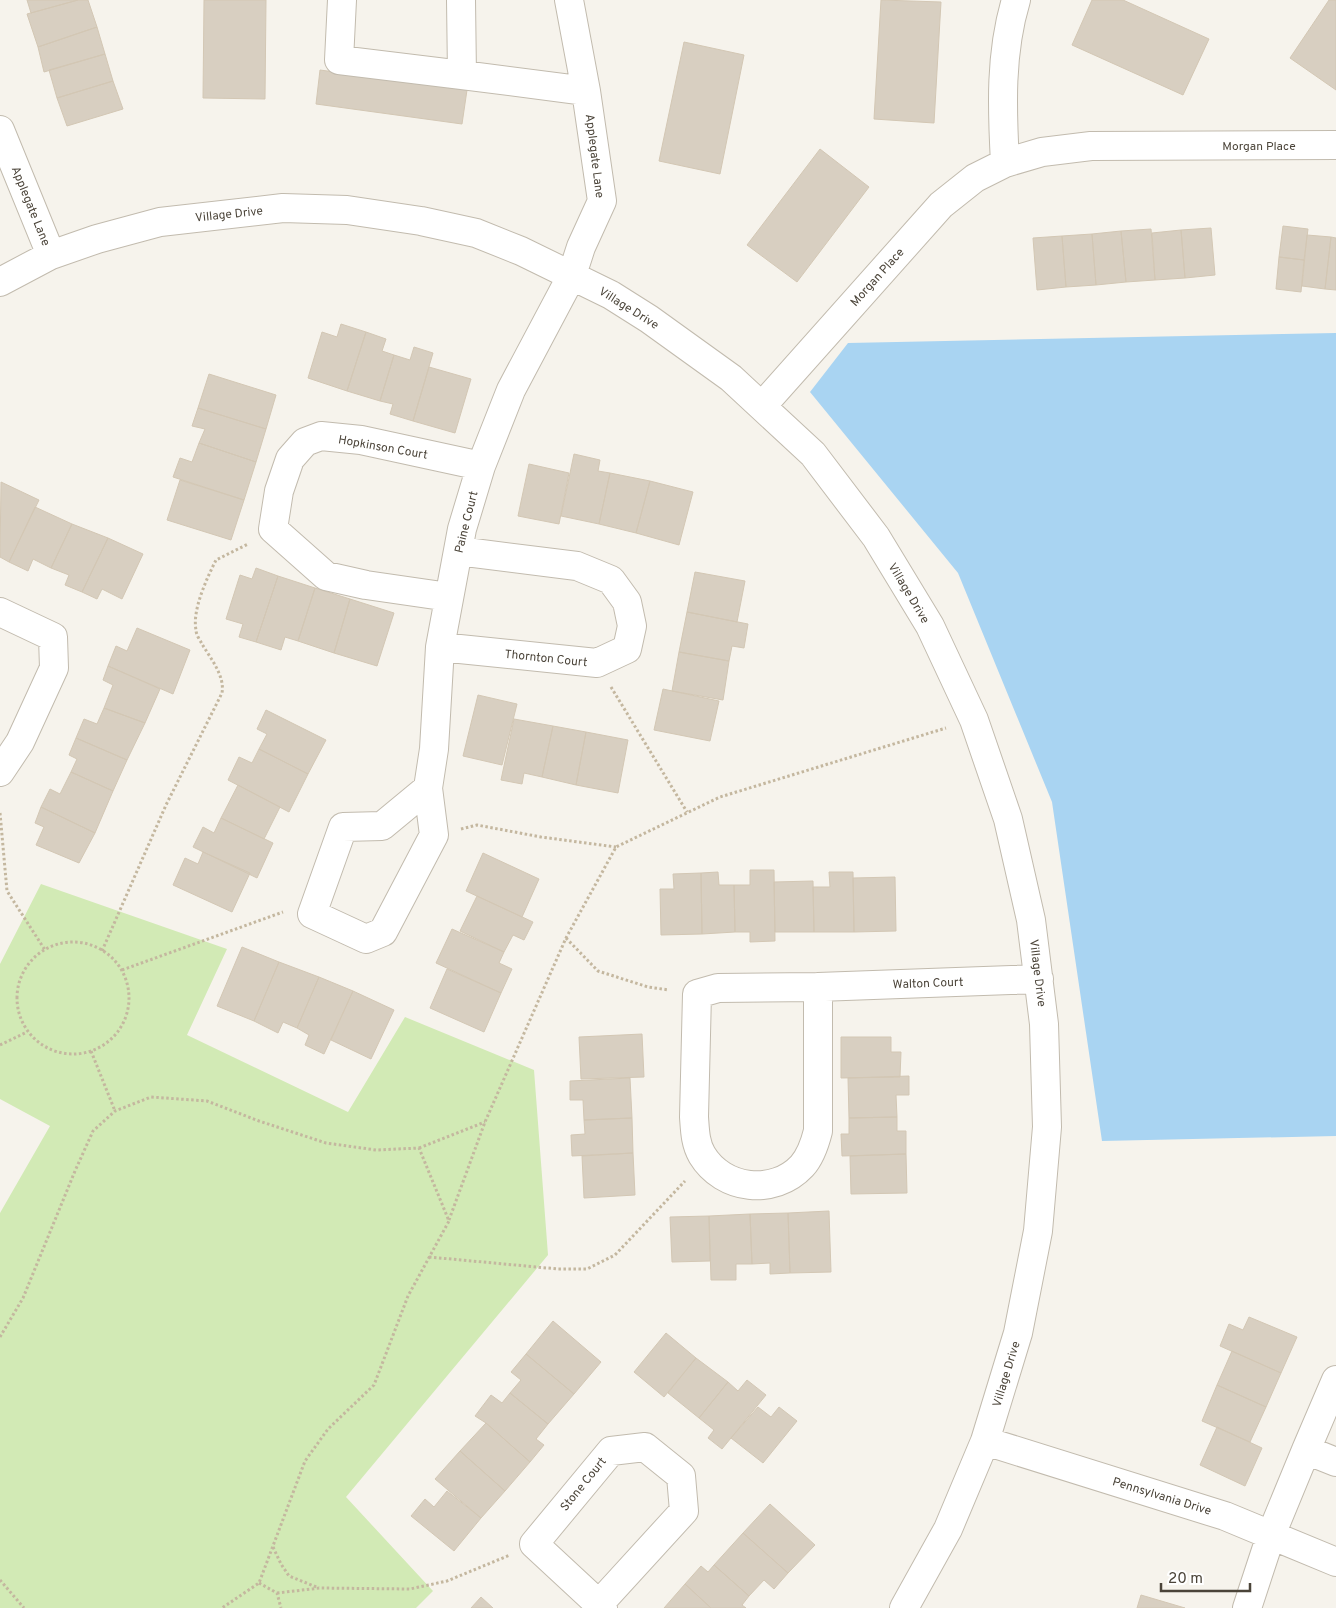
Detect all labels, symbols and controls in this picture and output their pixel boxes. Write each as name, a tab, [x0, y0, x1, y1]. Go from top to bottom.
street label: Applegate Lane	[581, 113, 607, 199]
street label: Morgan Place	[1222, 139, 1296, 155]
street label: Applegate Lane	[7, 164, 53, 249]
street label: Village Drive	[194, 203, 264, 227]
street label: Morgan Place	[847, 245, 908, 310]
street label: Village Drive	[595, 284, 662, 334]
street label: Hopkinson Court	[337, 432, 429, 464]
street label: Paine Court	[452, 489, 482, 555]
street label: Village Drive	[884, 560, 933, 627]
street label: Thornton Court	[504, 647, 588, 671]
street label: Village Drive	[1025, 938, 1049, 1008]
street label: Walton Court	[892, 975, 964, 993]
street label: Village Drive	[989, 1339, 1025, 1409]
street label: Stone Court	[557, 1454, 610, 1515]
street label: Pennsylvania Drive	[1110, 1474, 1213, 1520]
scale bar	[1161, 1560, 1250, 1592]
text: 20 m	[1168, 1570, 1203, 1589]

